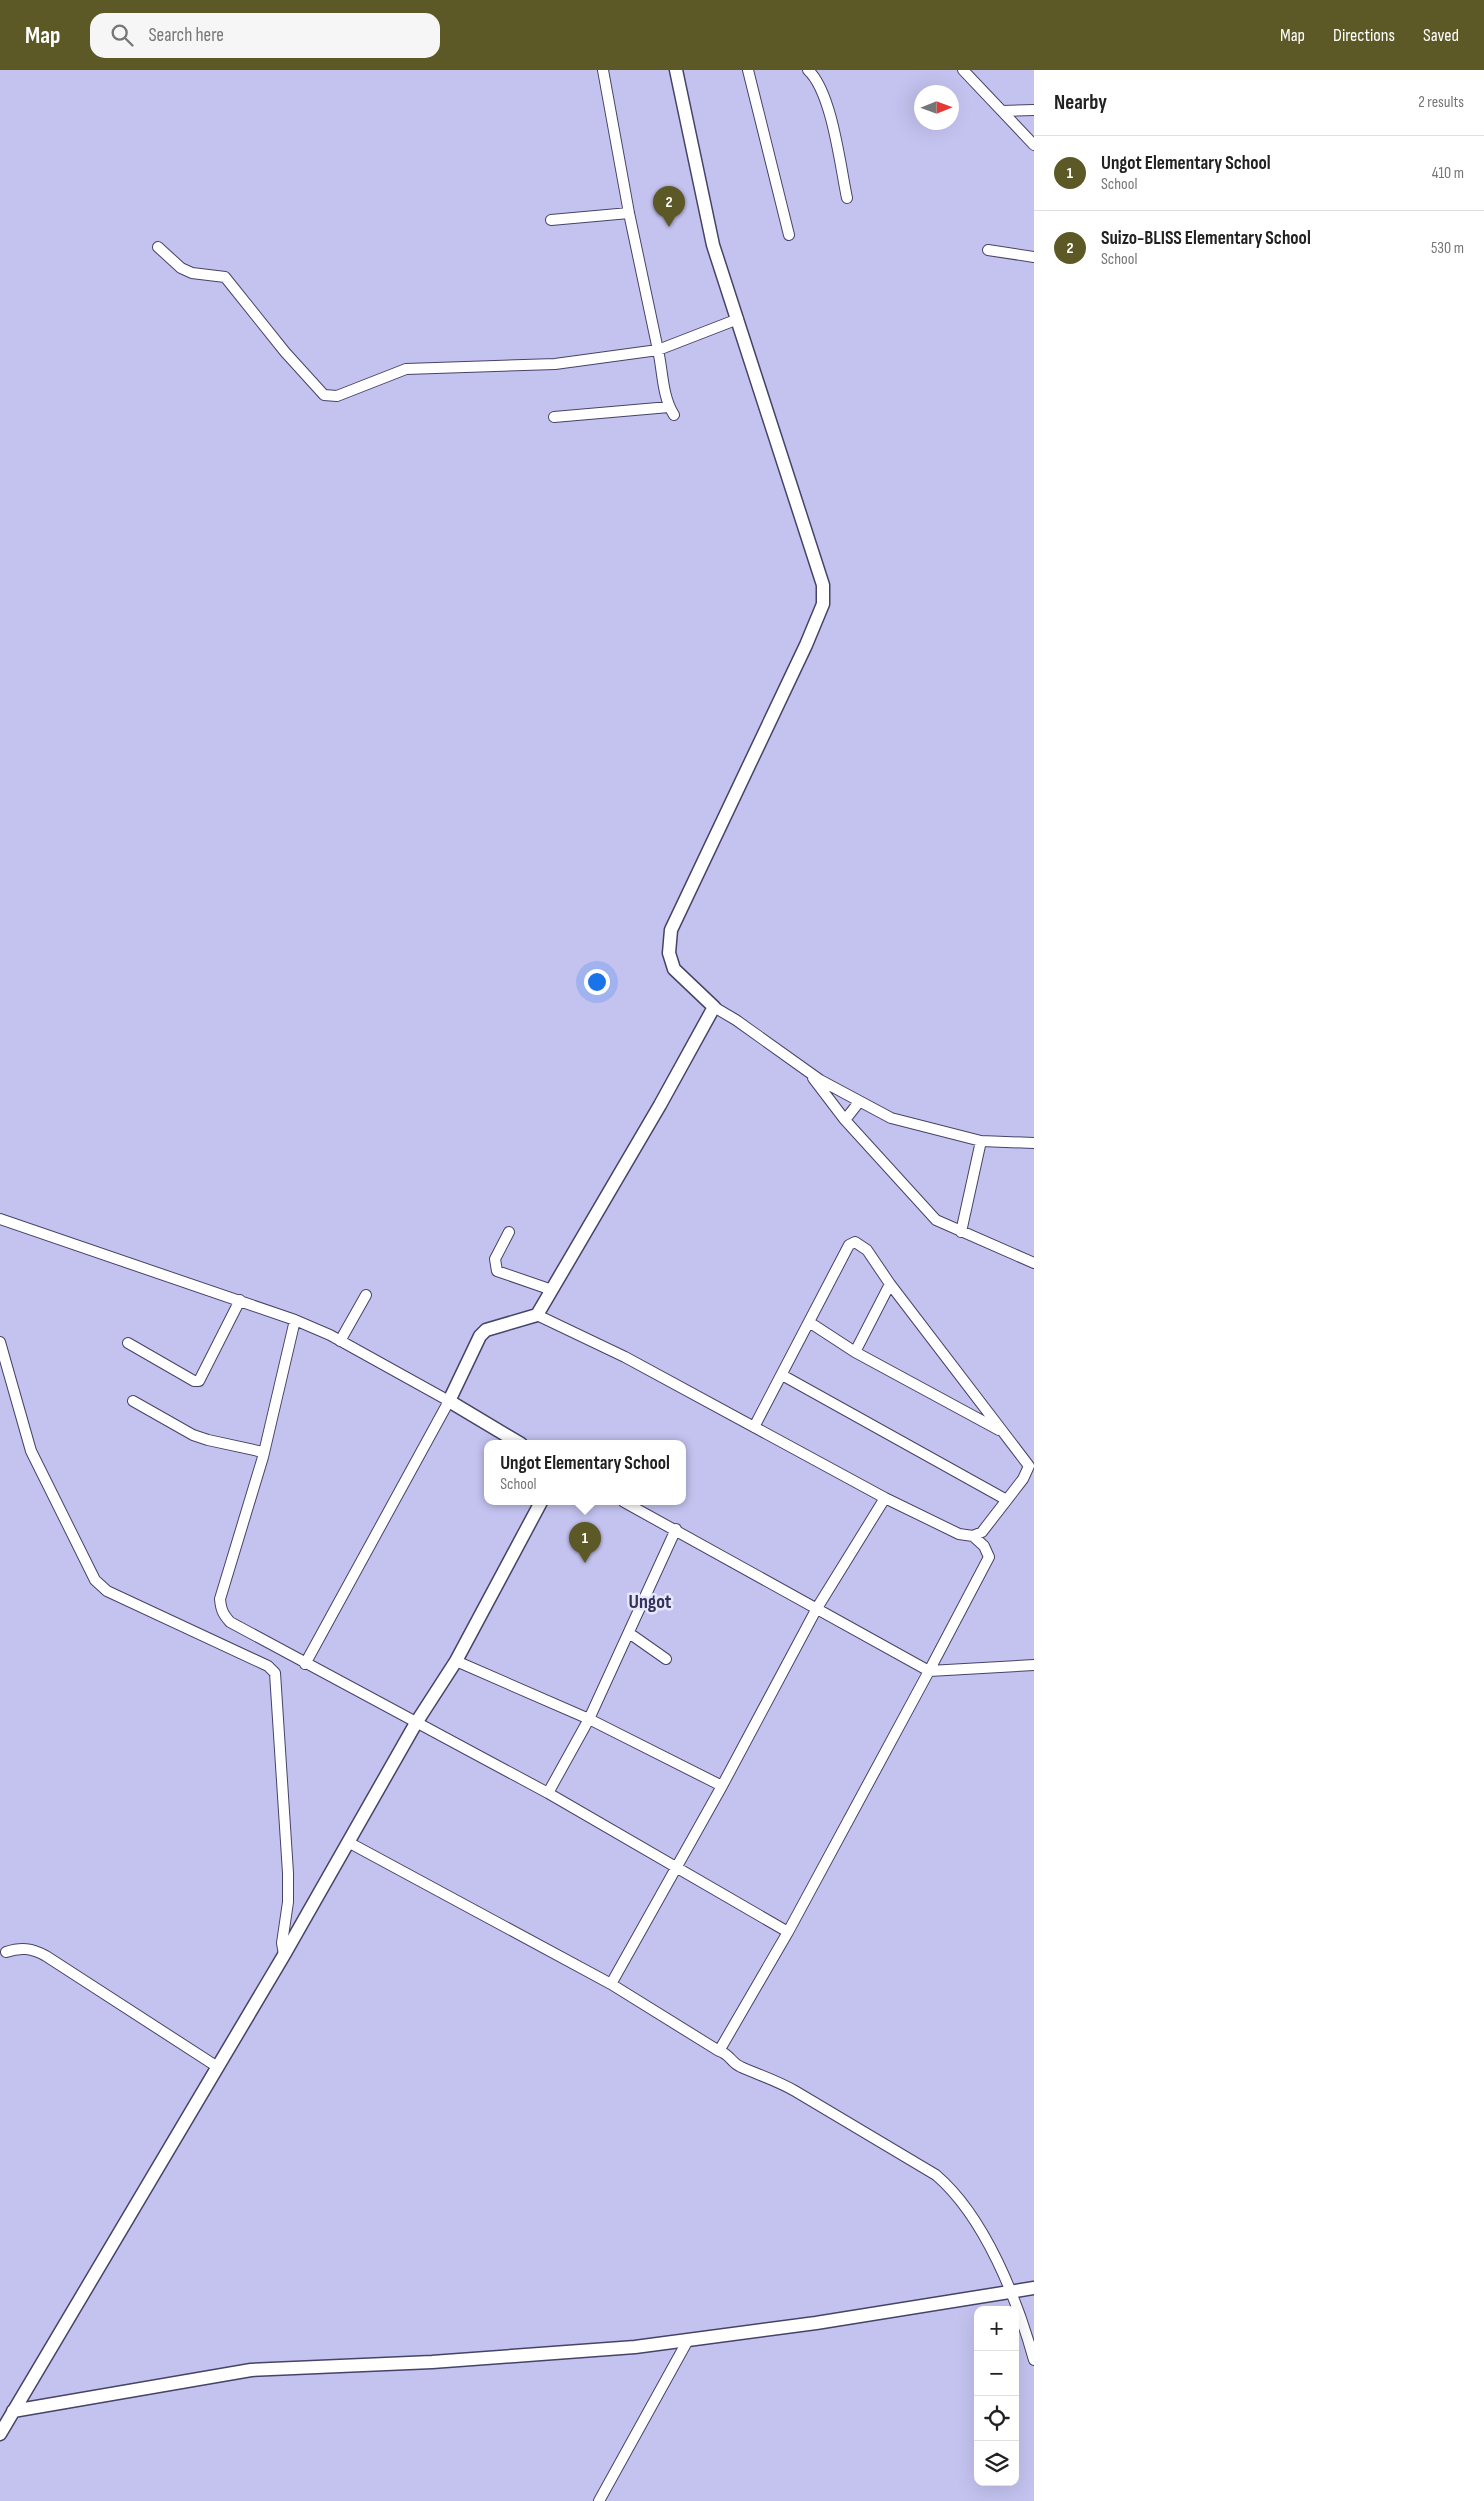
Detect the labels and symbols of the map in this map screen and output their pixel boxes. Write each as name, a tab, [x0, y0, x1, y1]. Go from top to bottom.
north arrow	[914, 85, 959, 130]
pin: 2	[653, 186, 685, 227]
your location	[584, 969, 610, 995]
pin: 1	[569, 1522, 601, 1563]
district label: Ungot	[629, 1590, 672, 1614]

